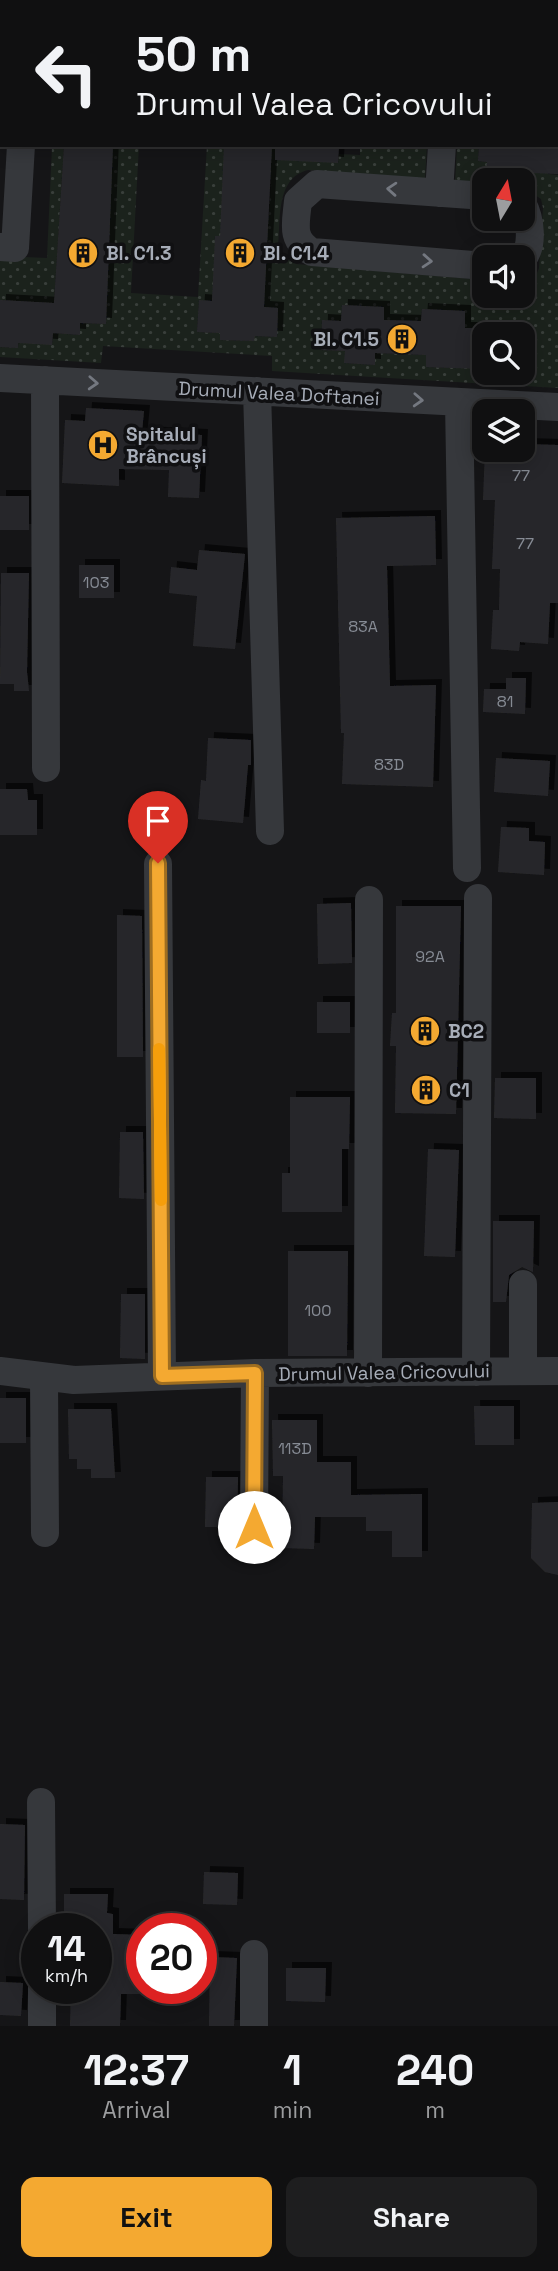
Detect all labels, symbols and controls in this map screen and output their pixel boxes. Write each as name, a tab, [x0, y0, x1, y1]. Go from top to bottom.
text: 50 m	[136, 23, 251, 85]
icon: left	[21, 28, 112, 119]
text: Drumul Valea Cricovului	[136, 84, 493, 124]
north arrow	[472, 168, 536, 231]
map controls	[472, 168, 535, 462]
one-way arrow	[386, 182, 397, 197]
building icon: Bl. C1.3	[66, 236, 100, 270]
building icon: Bl. C1.4	[223, 236, 257, 270]
place label: Bl. C1.3	[106, 241, 172, 266]
place label: Bl. C1.4	[263, 241, 329, 266]
button: sound	[472, 245, 535, 308]
one-way arrow	[422, 253, 433, 268]
building icon: Bl. C1.5	[385, 322, 419, 356]
button: search	[472, 322, 535, 385]
place label: Bl. C1.5	[314, 327, 379, 352]
one-way arrow	[87, 375, 98, 390]
street label: Drumul Valea Doftanei	[178, 376, 380, 411]
one-way arrow	[412, 392, 423, 407]
button: layers	[472, 399, 535, 462]
place label: Spitalul Brâncuși	[126, 422, 206, 470]
hospital icon: Spitalul Brâncuși	[86, 428, 120, 462]
house number: 77	[512, 465, 530, 486]
house number: 77	[516, 533, 534, 554]
house number: 103	[83, 572, 109, 593]
house number: 83A	[348, 616, 378, 637]
house number: 81	[497, 691, 513, 712]
house number: 83D	[374, 754, 404, 775]
pin	[128, 791, 188, 863]
icon: arrive	[139, 802, 177, 840]
house number: 92A	[415, 946, 445, 967]
building icon: BC2	[408, 1014, 442, 1048]
place label: BC2	[448, 1019, 484, 1044]
building icon: C1	[409, 1073, 443, 1107]
place label: C1	[449, 1078, 470, 1103]
house number: 100	[304, 1300, 332, 1321]
street label: Drumul Valea Cricovului	[278, 1358, 490, 1387]
house number: 113D	[278, 1438, 312, 1459]
position arrow	[217, 1490, 291, 1564]
speed limit sign: 20	[126, 1913, 217, 2004]
text: 14	[47, 1927, 86, 1971]
text: km/h	[45, 1964, 88, 1987]
text: 12:37	[84, 2044, 189, 2097]
text: 1	[283, 2044, 302, 2097]
text: 240	[396, 2044, 474, 2097]
text: Arrival	[102, 2095, 171, 2125]
text: min	[273, 2095, 312, 2125]
text: m	[425, 2095, 445, 2125]
button: Exit	[21, 2177, 272, 2257]
button: Share	[286, 2177, 537, 2257]

